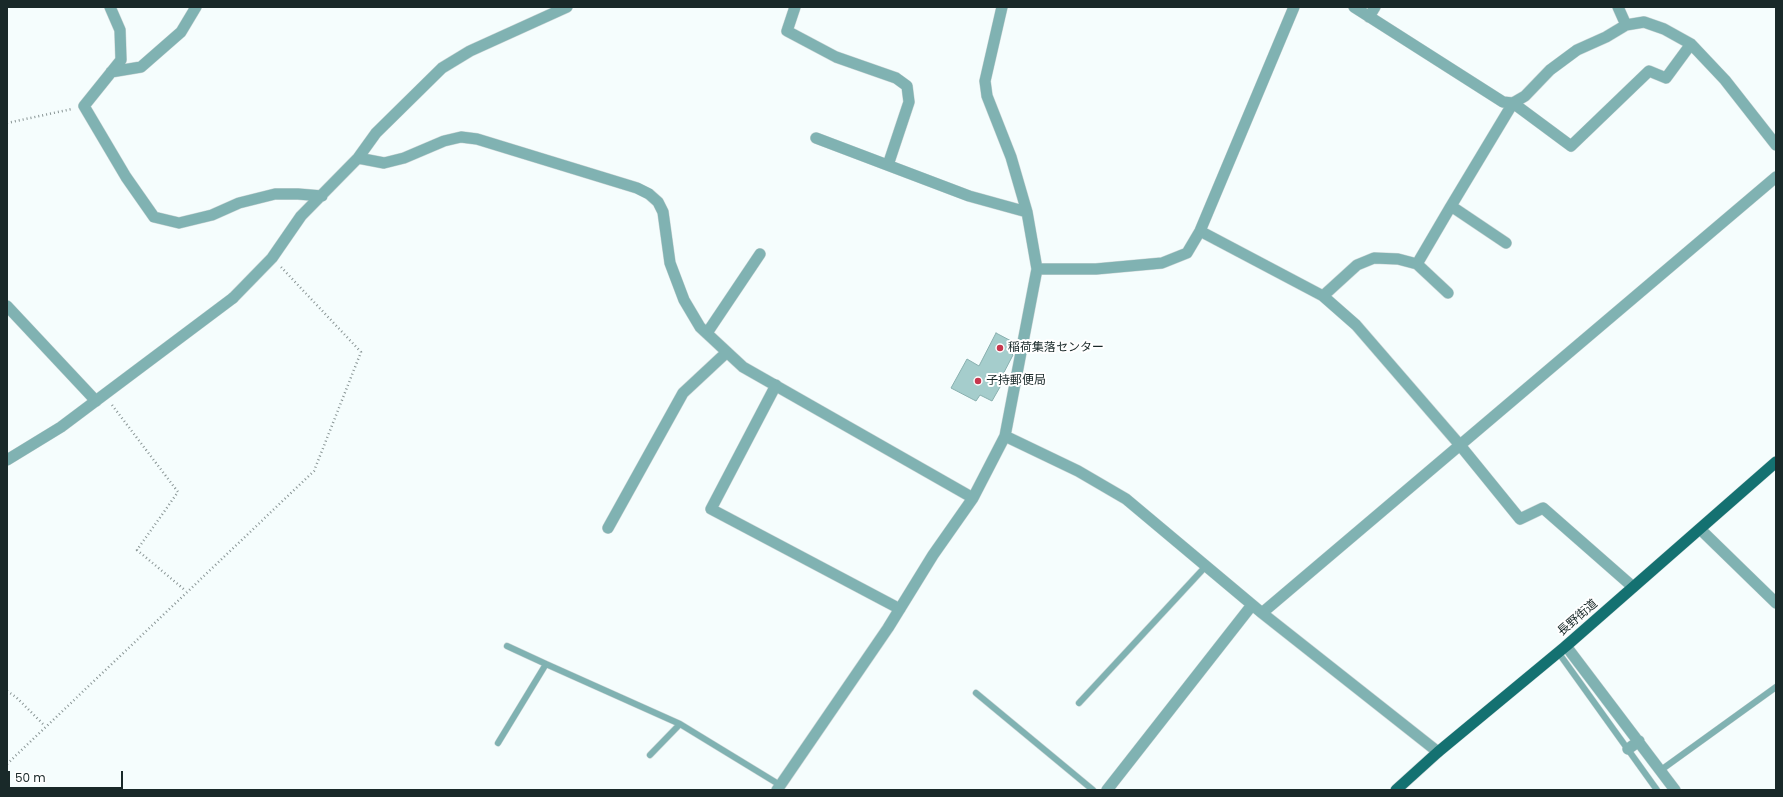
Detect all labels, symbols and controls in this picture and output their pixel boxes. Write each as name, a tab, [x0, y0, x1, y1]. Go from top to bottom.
place label: 稲荷集落センター	[1008, 341, 1104, 355]
marker: 稲荷集落センター	[995, 343, 1005, 353]
place label: 子持郵便局	[986, 374, 1046, 388]
marker: 子持郵便局	[973, 376, 983, 386]
street label: 長野街道	[1555, 597, 1601, 639]
scale bar	[10, 763, 125, 789]
text: 50 m	[15, 769, 46, 786]

